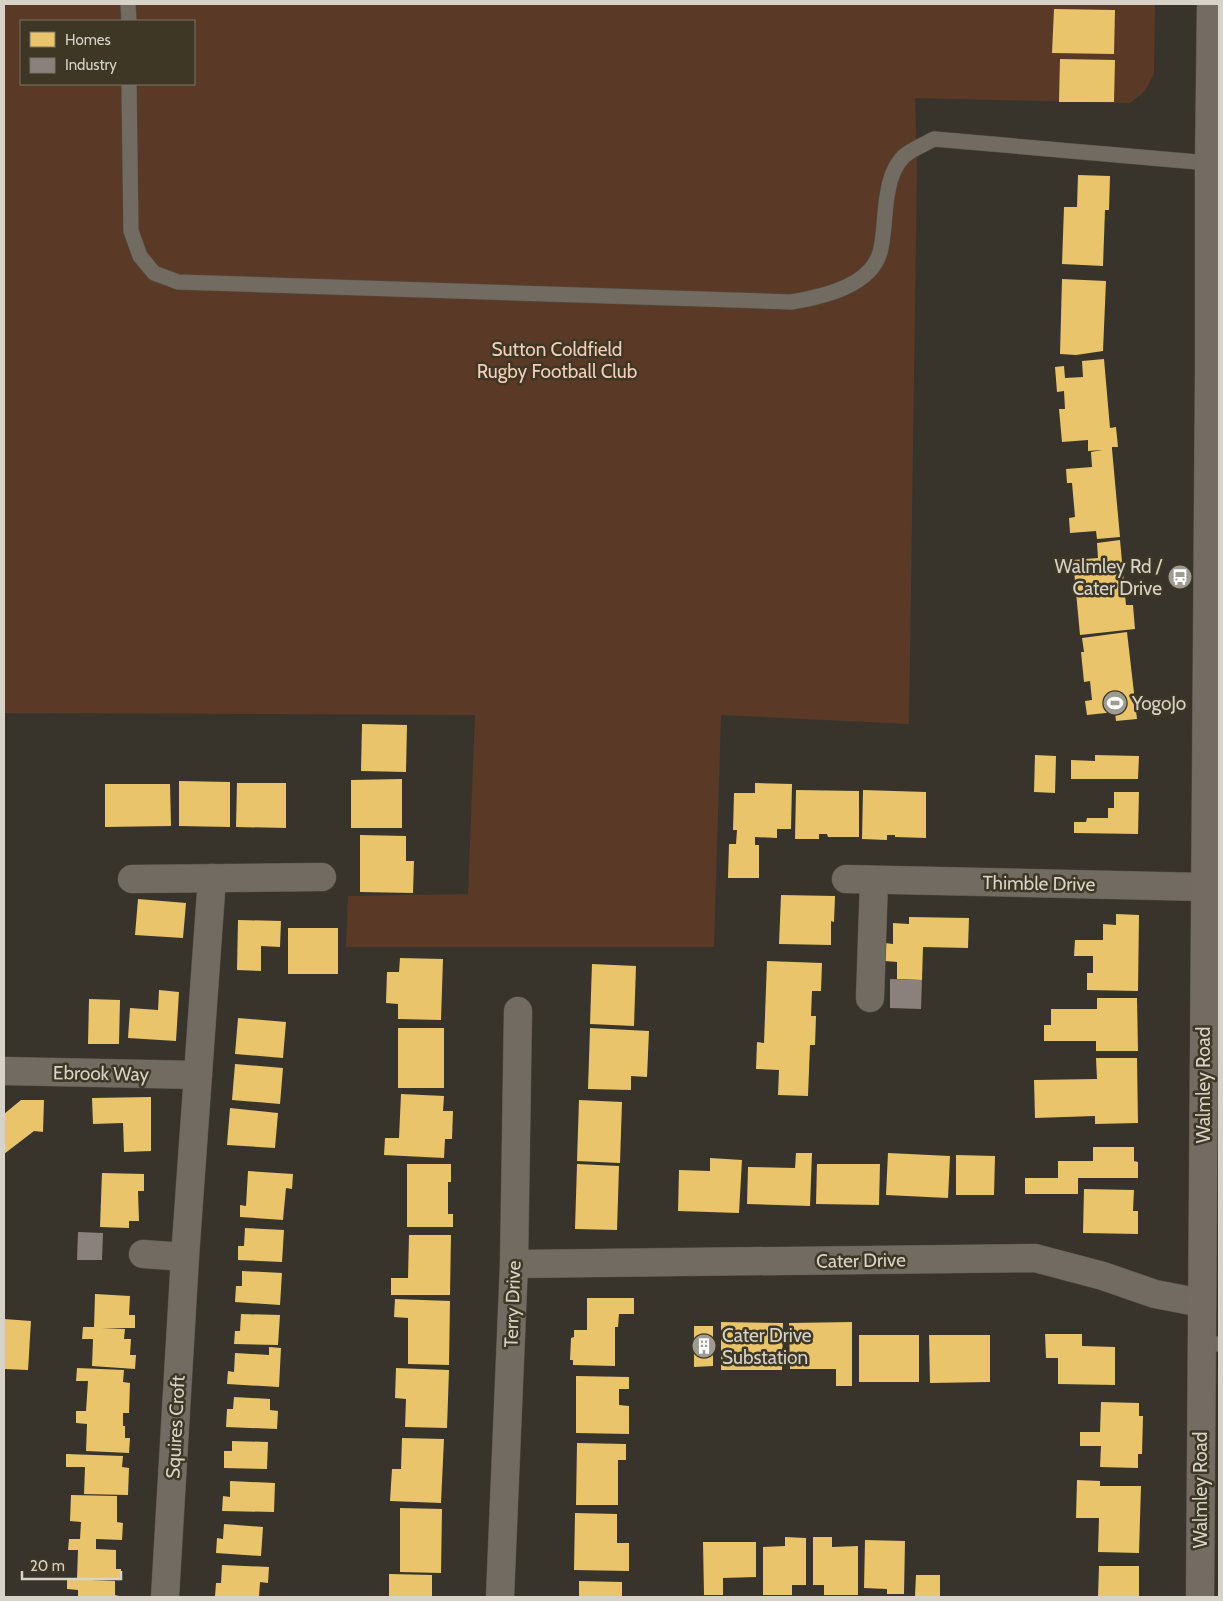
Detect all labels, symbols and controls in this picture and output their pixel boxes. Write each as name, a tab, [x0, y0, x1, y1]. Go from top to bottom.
legend	[20, 20, 195, 85]
text: Homes	[65, 31, 111, 49]
text: Industry	[65, 56, 117, 74]
park label: Sutton Coldfield Rugby Football Club	[477, 338, 637, 383]
place label: Walmley Rd / Cater Drive	[1055, 555, 1163, 600]
bus stop icon: Walmley Rd / Cater Drive	[1167, 564, 1193, 590]
sports icon: YogoJo	[1102, 690, 1128, 716]
place label: YogoJo	[1131, 692, 1186, 715]
street label: Thimble Drive	[983, 871, 1096, 896]
street label: Walmley Road	[1192, 1027, 1215, 1143]
street label: Ebrook Way	[53, 1061, 150, 1086]
street label: Cater Drive	[816, 1248, 906, 1273]
street label: Terry Drive	[499, 1260, 526, 1348]
place label: Cater Drive Substation	[722, 1324, 812, 1369]
building icon: Cater Drive Substation	[691, 1333, 717, 1359]
street label: Squires Croft	[161, 1374, 190, 1479]
street label: Walmley Road	[1189, 1432, 1212, 1548]
scale bar	[22, 1548, 121, 1580]
text: 20 m	[30, 1557, 65, 1575]

